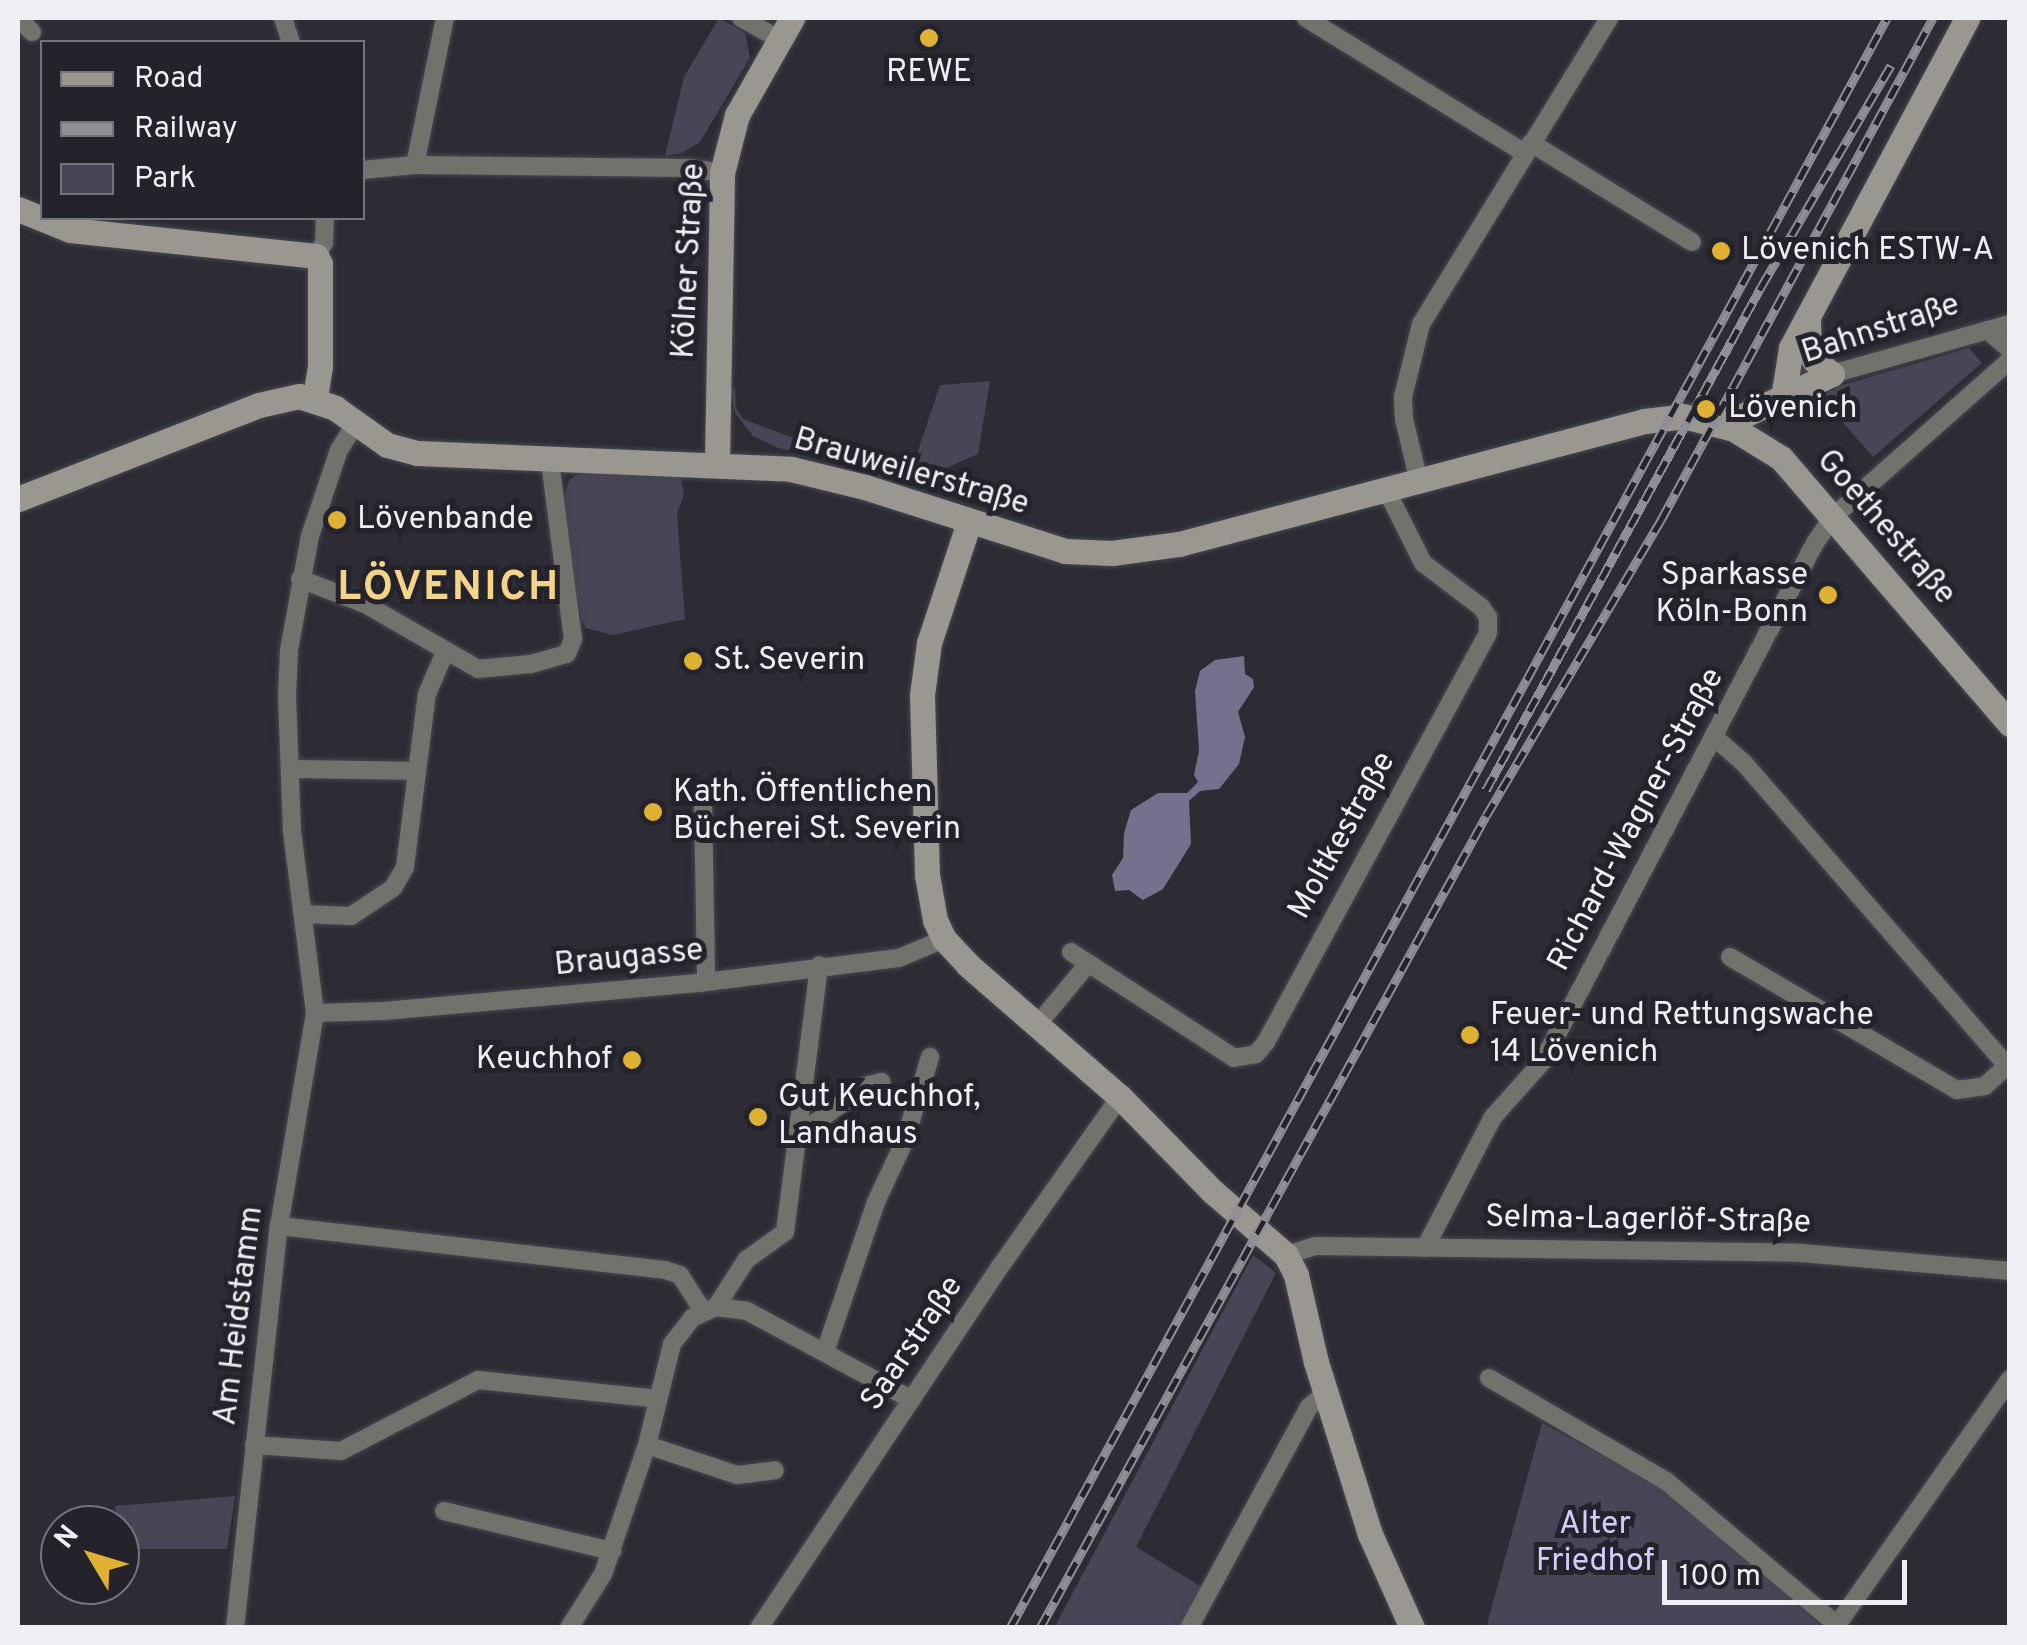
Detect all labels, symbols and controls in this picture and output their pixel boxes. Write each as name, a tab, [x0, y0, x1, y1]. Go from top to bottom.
marker: REWE	[918, 27, 940, 49]
legend	[40, 40, 365, 220]
place label: REWE	[886, 54, 972, 92]
text: Road	[134, 61, 203, 98]
text: Railway	[134, 111, 238, 148]
text: Park	[134, 161, 196, 198]
street label: Kölner Straße	[666, 162, 714, 360]
place label: Lövenich ESTW-A	[1741, 232, 1994, 270]
marker: Lövenich ESTW-A	[1710, 240, 1732, 262]
street label: Bahnstraße	[1797, 286, 1965, 374]
place label: Lövenich	[1728, 390, 1857, 428]
marker: Lövenich	[1693, 396, 1719, 422]
street label: Brauweilerstraße	[789, 421, 1033, 525]
street label: Goethestraße	[1807, 443, 1963, 613]
place label: Lövenbande	[357, 501, 534, 539]
marker: Lövenbande	[326, 509, 348, 531]
place label: Sparkasse Köln-Bonn	[1656, 558, 1808, 633]
district label: LÖVENICH	[337, 564, 561, 614]
marker: Sparkasse Köln-Bonn	[1817, 584, 1839, 606]
place label: St. Severin	[713, 642, 865, 680]
marker: St. Severin	[682, 650, 704, 672]
street label: Richard-Wagner-Straße	[1541, 662, 1733, 978]
street label: Moltkestraße	[1281, 746, 1405, 926]
place label: Kath. Öffentlichen Bücherei St. Severin	[673, 775, 961, 850]
marker: Kath. Öffentlichen Bücherei St. Severin	[642, 801, 664, 823]
street label: Braugasse	[553, 932, 705, 986]
place label: Feuer- und Rettungswache 14 Lövenich	[1490, 998, 1874, 1073]
marker: Feuer- und Rettungswache 14 Lövenich	[1459, 1024, 1481, 1046]
place label: Keuchhof	[476, 1041, 612, 1079]
marker: Keuchhof	[621, 1049, 643, 1071]
place label: Gut Keuchhof, Landhaus	[778, 1080, 980, 1155]
marker: Gut Keuchhof, Landhaus	[747, 1106, 769, 1128]
street label: Selma-Lagerlöf-Straße	[1485, 1199, 1811, 1243]
street label: Am Heidstamm	[208, 1204, 272, 1428]
street label: Saarstraße	[854, 1269, 972, 1419]
north arrow	[40, 1505, 140, 1605]
park label: Alter Friedhof	[1536, 1507, 1654, 1582]
text: N	[48, 1519, 88, 1557]
scale bar	[1667, 1540, 1912, 1602]
text: 100 m	[1679, 1559, 1761, 1596]

